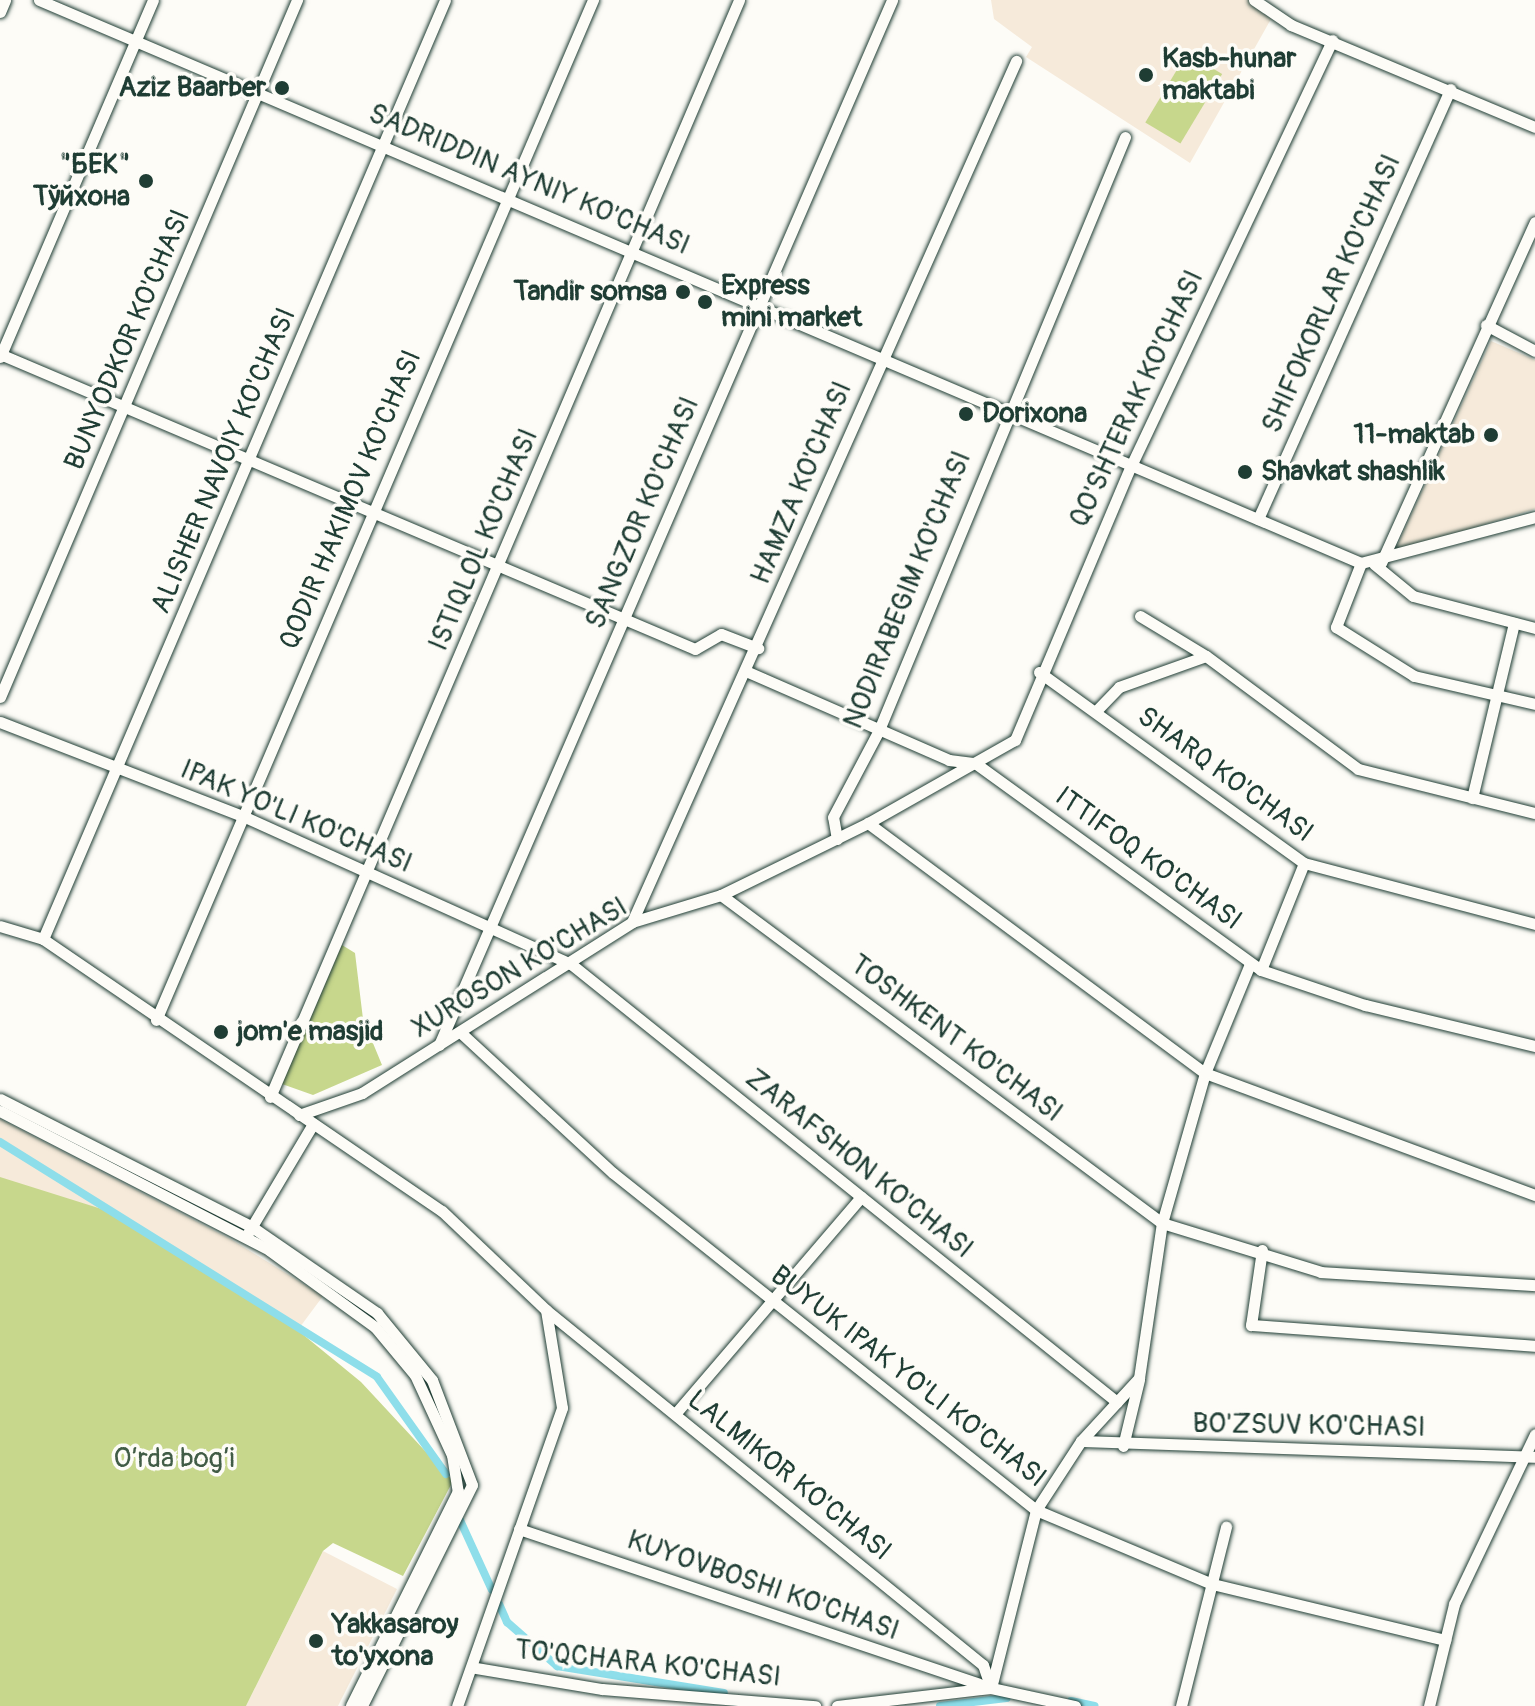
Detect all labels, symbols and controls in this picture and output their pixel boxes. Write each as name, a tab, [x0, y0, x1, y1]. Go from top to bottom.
place label: Kasb-hunar maktabi	[1162, 42, 1296, 108]
marker: Kasb-hunar maktabi	[1137, 66, 1155, 84]
place label: Aziz Baarber	[118, 71, 266, 105]
marker: Aziz Baarber	[273, 79, 291, 97]
street label: SADRIDDIN AYNIY KO'CHASI	[363, 97, 695, 263]
place label: "БЕК" Тўйхона	[33, 148, 130, 214]
street label: SHIFOKORLAR KO'CHASI	[1255, 150, 1409, 438]
marker: "БЕК" Тўйхона	[137, 172, 155, 190]
street label: BUNYODKOR KO'CHASI	[58, 205, 198, 475]
street label: QO'SHTERAK KO'CHASI	[1063, 265, 1211, 533]
place label: Express mini market	[721, 269, 862, 335]
place label: Tandir somsa	[514, 275, 667, 309]
marker: Tandir somsa	[674, 283, 692, 301]
marker: Express mini market	[696, 293, 714, 311]
street label: ALISHER NAVOIY KO'CHASI	[144, 303, 304, 619]
street label: QODIR HAKIMOV KO'CHASI	[273, 345, 429, 655]
street label: HAMZA KO'CHASI	[744, 377, 860, 589]
street label: SANGZOR KO'CHASI	[579, 392, 707, 634]
place label: Dorixona	[982, 397, 1087, 431]
marker: Dorixona	[957, 405, 975, 423]
place label: 11-maktab	[1354, 418, 1475, 452]
street label: ISTIQLOL KO'CHASI	[422, 424, 546, 656]
marker: 11-maktab	[1482, 426, 1500, 444]
street label: NODIRABEGIM KO'CHASI	[837, 446, 979, 734]
place label: Shavkat shashlik	[1261, 455, 1445, 489]
marker: Shavkat shashlik	[1236, 463, 1254, 481]
street label: SHARQ KO'CHASI	[1130, 700, 1320, 850]
street label: IPAK YO'LI KO'CHASI	[175, 753, 417, 881]
street label: ITTIFOQ KO'CHASI	[1048, 780, 1248, 938]
street label: XUROSON KO'CHASI	[406, 890, 634, 1046]
street label: TOSHKENT KO'CHASI	[843, 948, 1069, 1130]
place label: jom'e masjid	[237, 1015, 383, 1049]
marker: jom'e masjid	[212, 1023, 230, 1041]
street label: ZARAFSHON KO'CHASI	[738, 1062, 980, 1266]
street label: BUYUK IPAK YO'LI KO'CHASI	[763, 1259, 1053, 1495]
street label: LALMIKOR KO'CHASI	[680, 1384, 898, 1568]
street label: BO'ZSUV KO'CHASI	[1192, 1407, 1426, 1445]
park label: O’rda bog’i	[113, 1442, 235, 1476]
street label: KUYOVBOSHI KO'CHASI	[623, 1524, 903, 1648]
place label: Yakkasaroy to'yxona	[332, 1608, 459, 1674]
marker: Yakkasaroy to'yxona	[307, 1632, 325, 1650]
street label: TO'QCHARA KO'CHASI	[513, 1633, 783, 1695]

